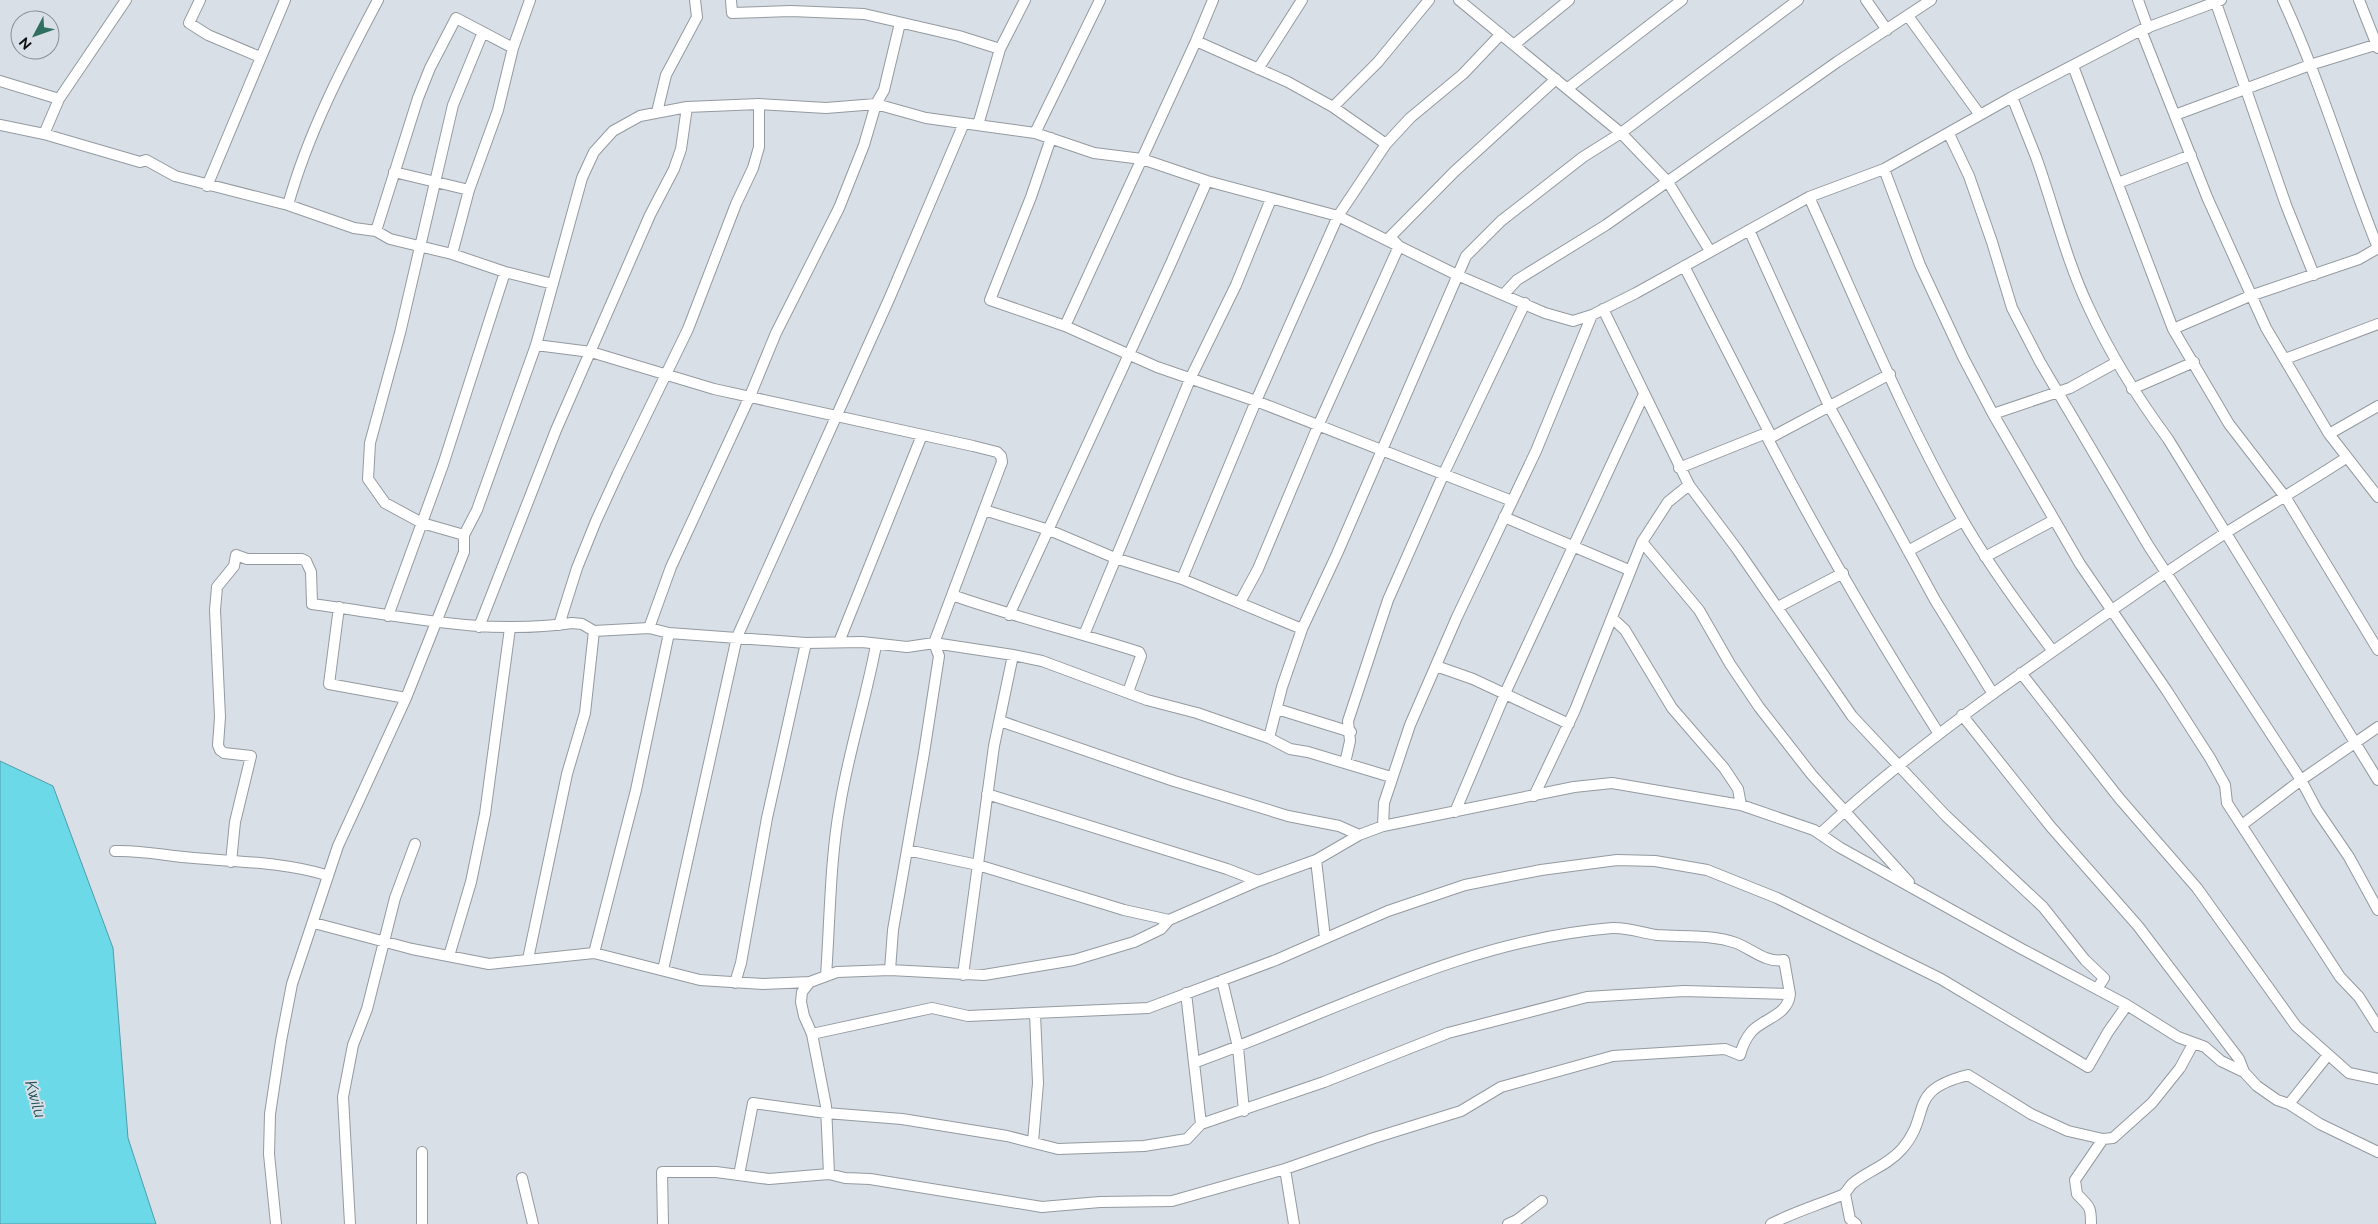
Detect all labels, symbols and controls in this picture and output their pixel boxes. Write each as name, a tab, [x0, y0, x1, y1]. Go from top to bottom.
north arrow	[10, 10, 60, 60]
text: N	[16, 34, 35, 53]
water label: Kwilu	[21, 1078, 50, 1120]

